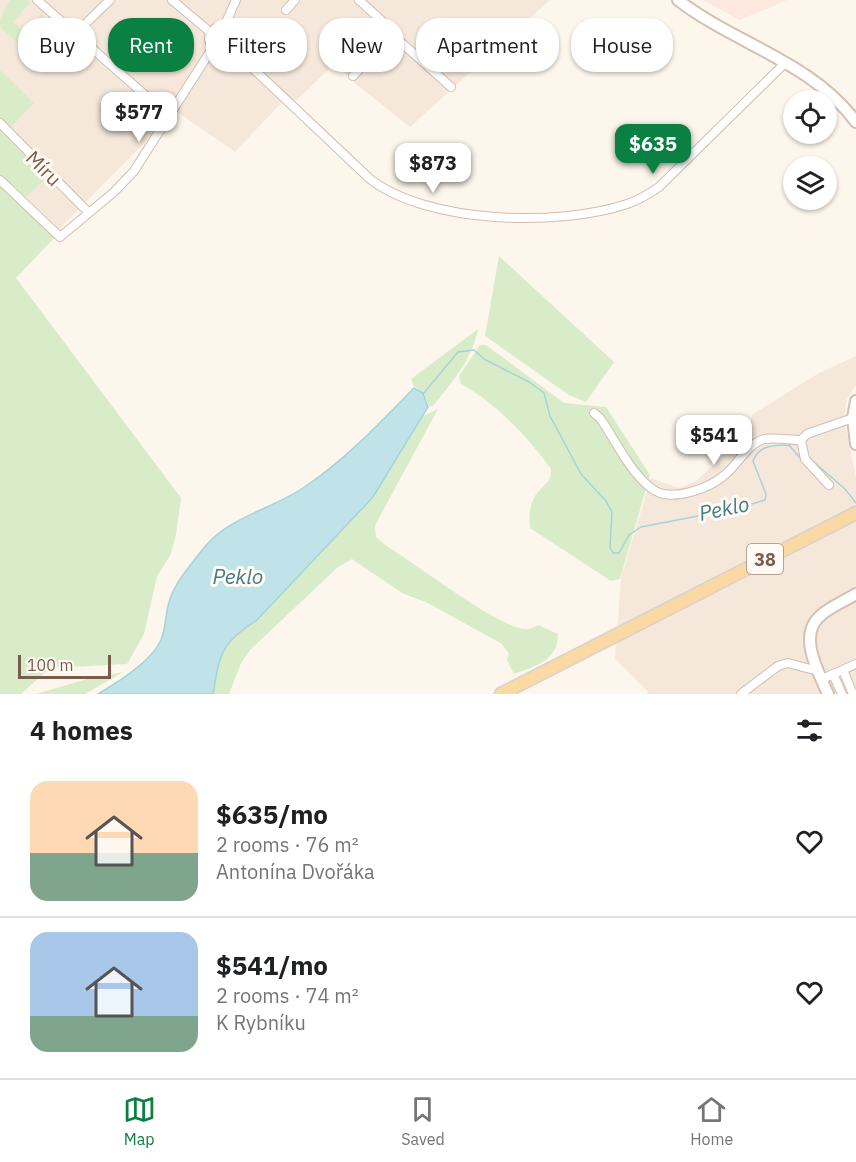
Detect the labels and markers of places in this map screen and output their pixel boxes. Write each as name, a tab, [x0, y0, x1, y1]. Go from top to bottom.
pin: $577	[103, 92, 175, 143]
pin: $635	[617, 124, 689, 175]
pin: $873	[397, 143, 469, 194]
pin: $541	[678, 415, 750, 466]

